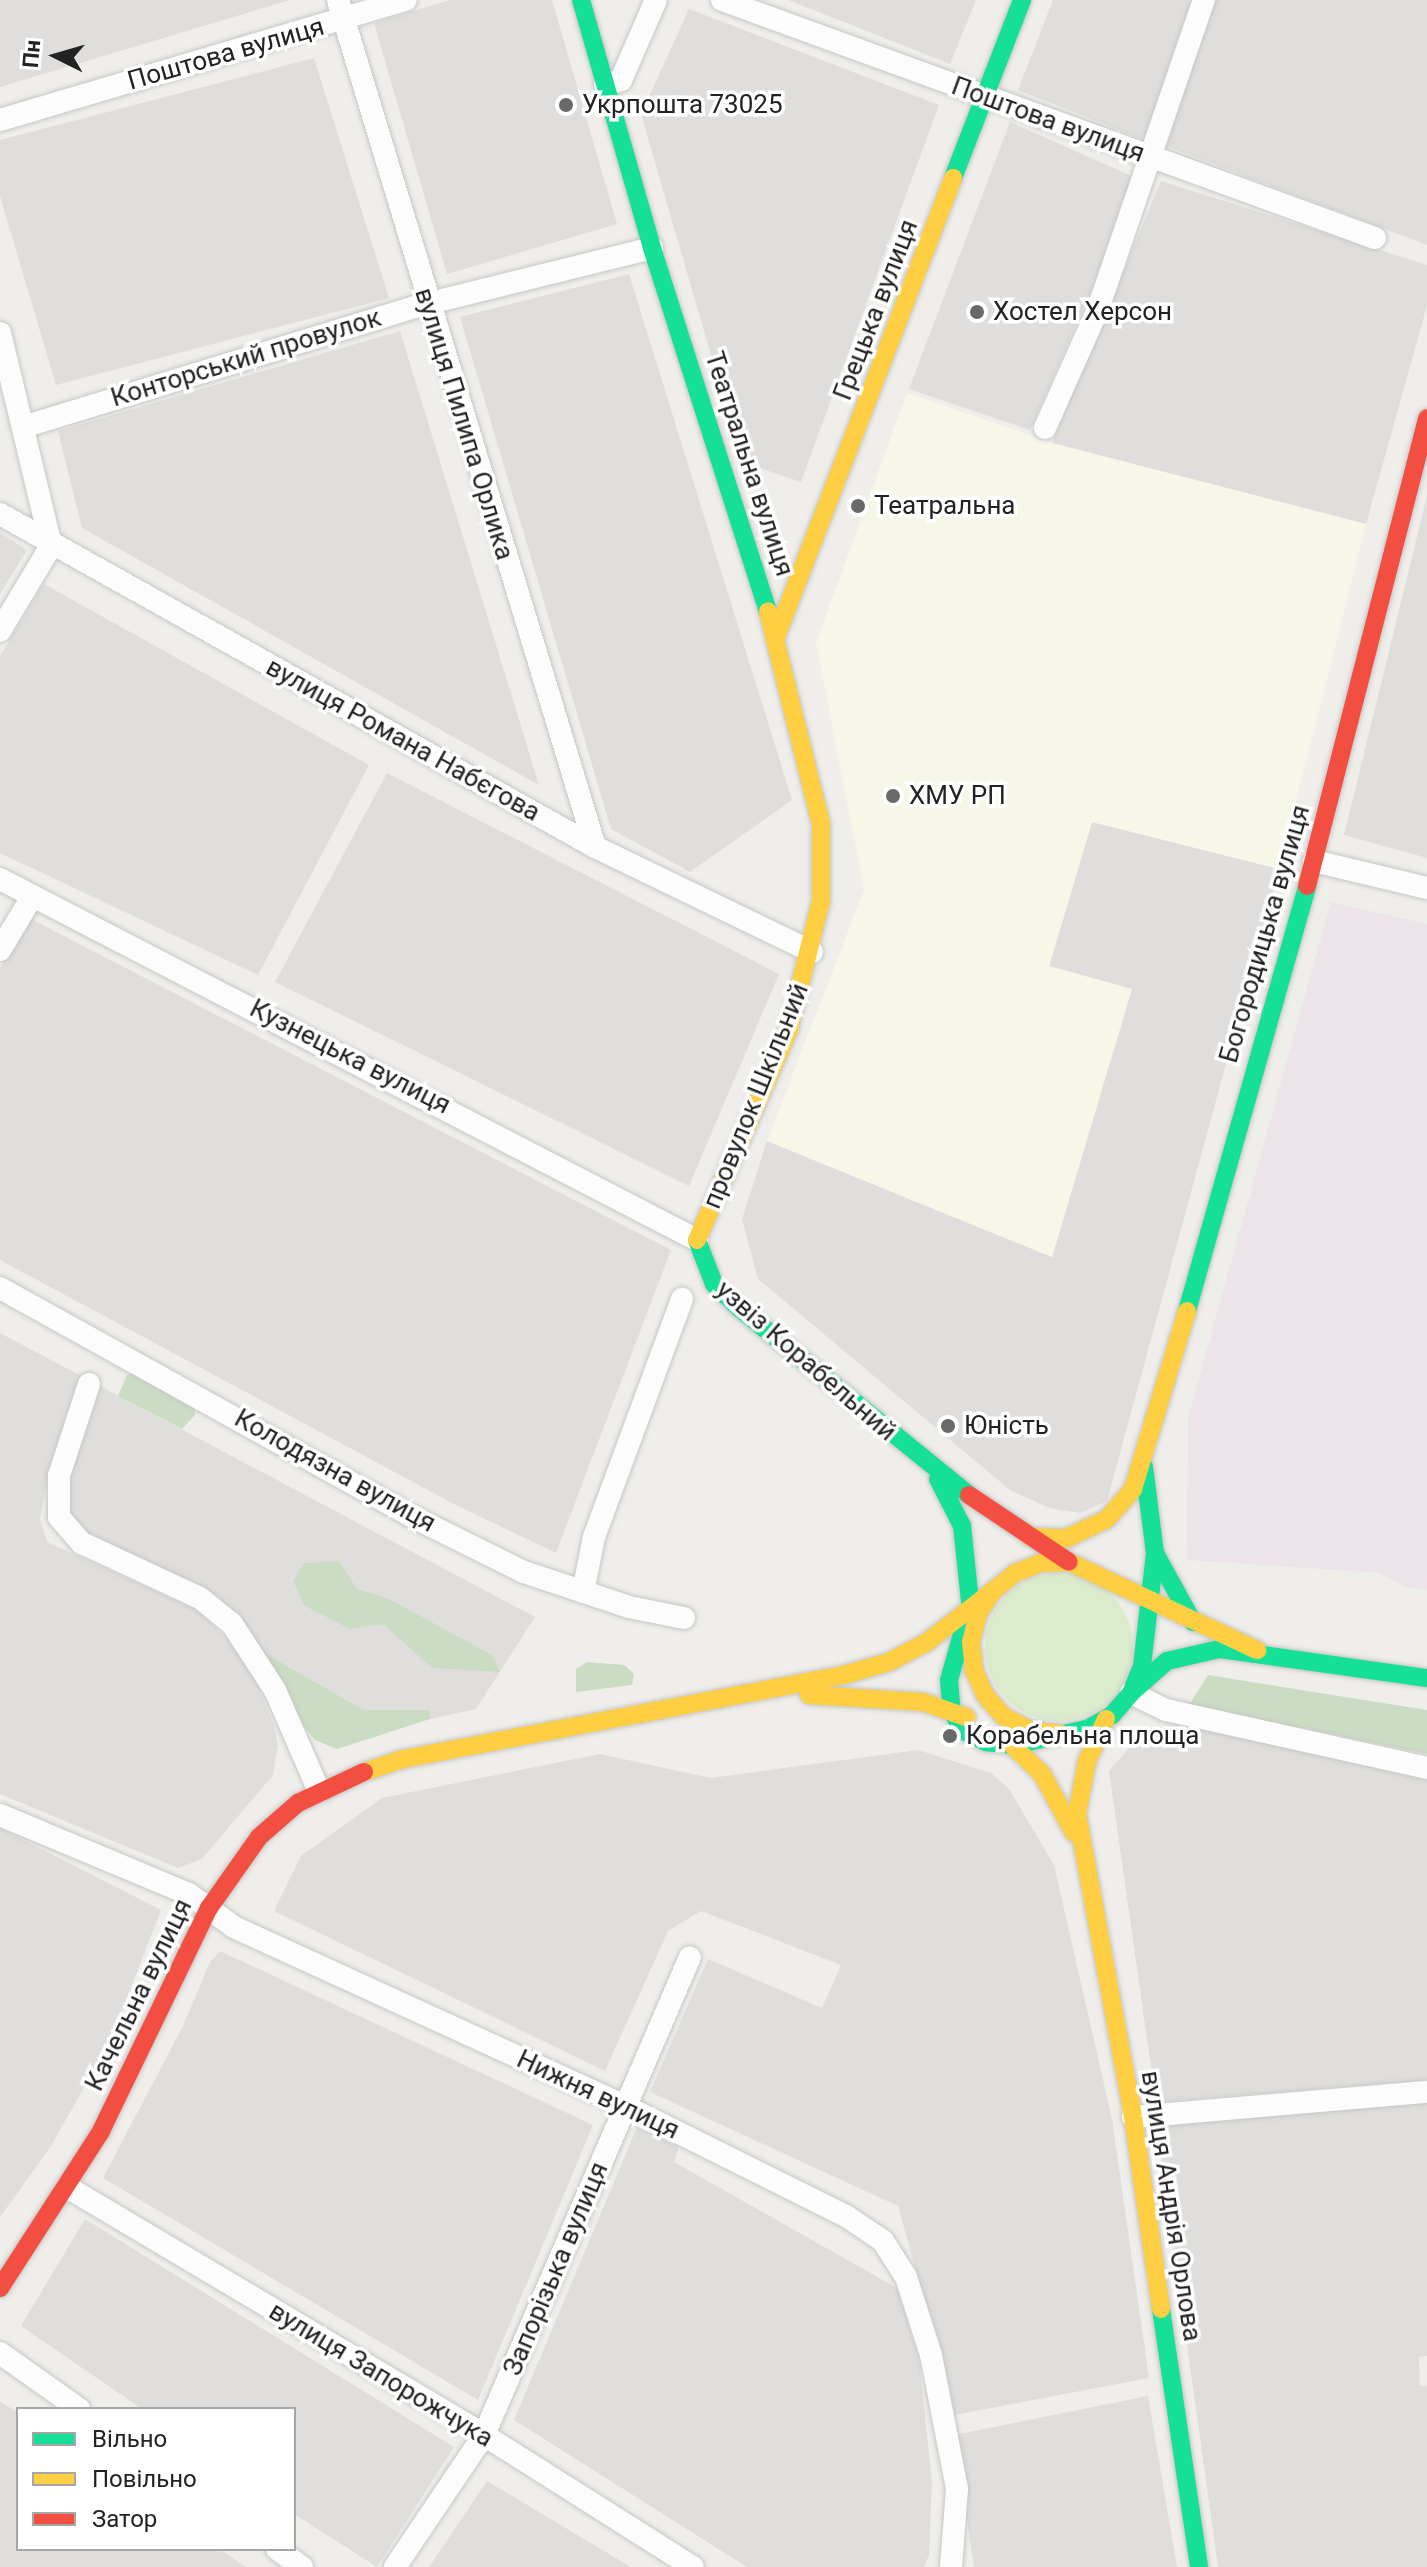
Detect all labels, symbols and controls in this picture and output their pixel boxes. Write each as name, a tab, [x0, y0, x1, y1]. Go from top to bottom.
street label: Поштова вулиця	[124, 11, 328, 97]
north arrow	[16, 16, 96, 96]
text: Пн	[18, 39, 45, 69]
street label: Поштова вулиця	[947, 71, 1149, 169]
place label: Укрпошта 73025	[582, 89, 783, 121]
marker: Укрпошта 73025	[557, 96, 575, 114]
street label: Грецька вулиця	[827, 215, 925, 405]
street label: вулиця Пилипа Орлика	[408, 284, 520, 564]
place label: Хостел Херсон	[993, 296, 1172, 328]
street label: Конторський провулок	[107, 302, 385, 414]
marker: Хостел Херсон	[968, 303, 986, 321]
street label: Театральна вулиця	[698, 348, 800, 580]
place label: Театральна	[874, 490, 1016, 522]
marker: Театральна	[849, 497, 867, 515]
street label: вулиця Романа Набєгова	[261, 652, 545, 828]
place label: ХМУ РП	[909, 780, 1006, 812]
marker: ХМУ РП	[884, 787, 902, 805]
street label: Богородицька вулиця	[1213, 802, 1317, 1066]
street label: провулок Шкільний	[697, 979, 815, 1213]
street label: Кузнецька вулиця	[244, 993, 456, 1121]
street label: узвіз Корабельний	[710, 1274, 902, 1448]
street label: Колодязна вулиця	[229, 1403, 441, 1539]
place label: Юність	[964, 1410, 1049, 1442]
marker: Юність	[939, 1417, 957, 1435]
place label: Корабельна площа	[966, 1720, 1199, 1752]
marker: Корабельна площа	[941, 1727, 959, 1745]
street label: Качельна вулиця	[79, 1894, 199, 2096]
street label: Нижня вулиця	[512, 2044, 684, 2146]
street label: вулиця Андрія Орлова	[1134, 2069, 1208, 2343]
street label: Запорізька вулиця	[497, 2158, 615, 2380]
street label: вулиця Запорожчука	[263, 2296, 499, 2454]
legend	[16, 2407, 296, 2551]
text: Вільно	[92, 2425, 167, 2453]
text: Повільно	[92, 2465, 197, 2493]
text: Затор	[92, 2505, 157, 2533]

